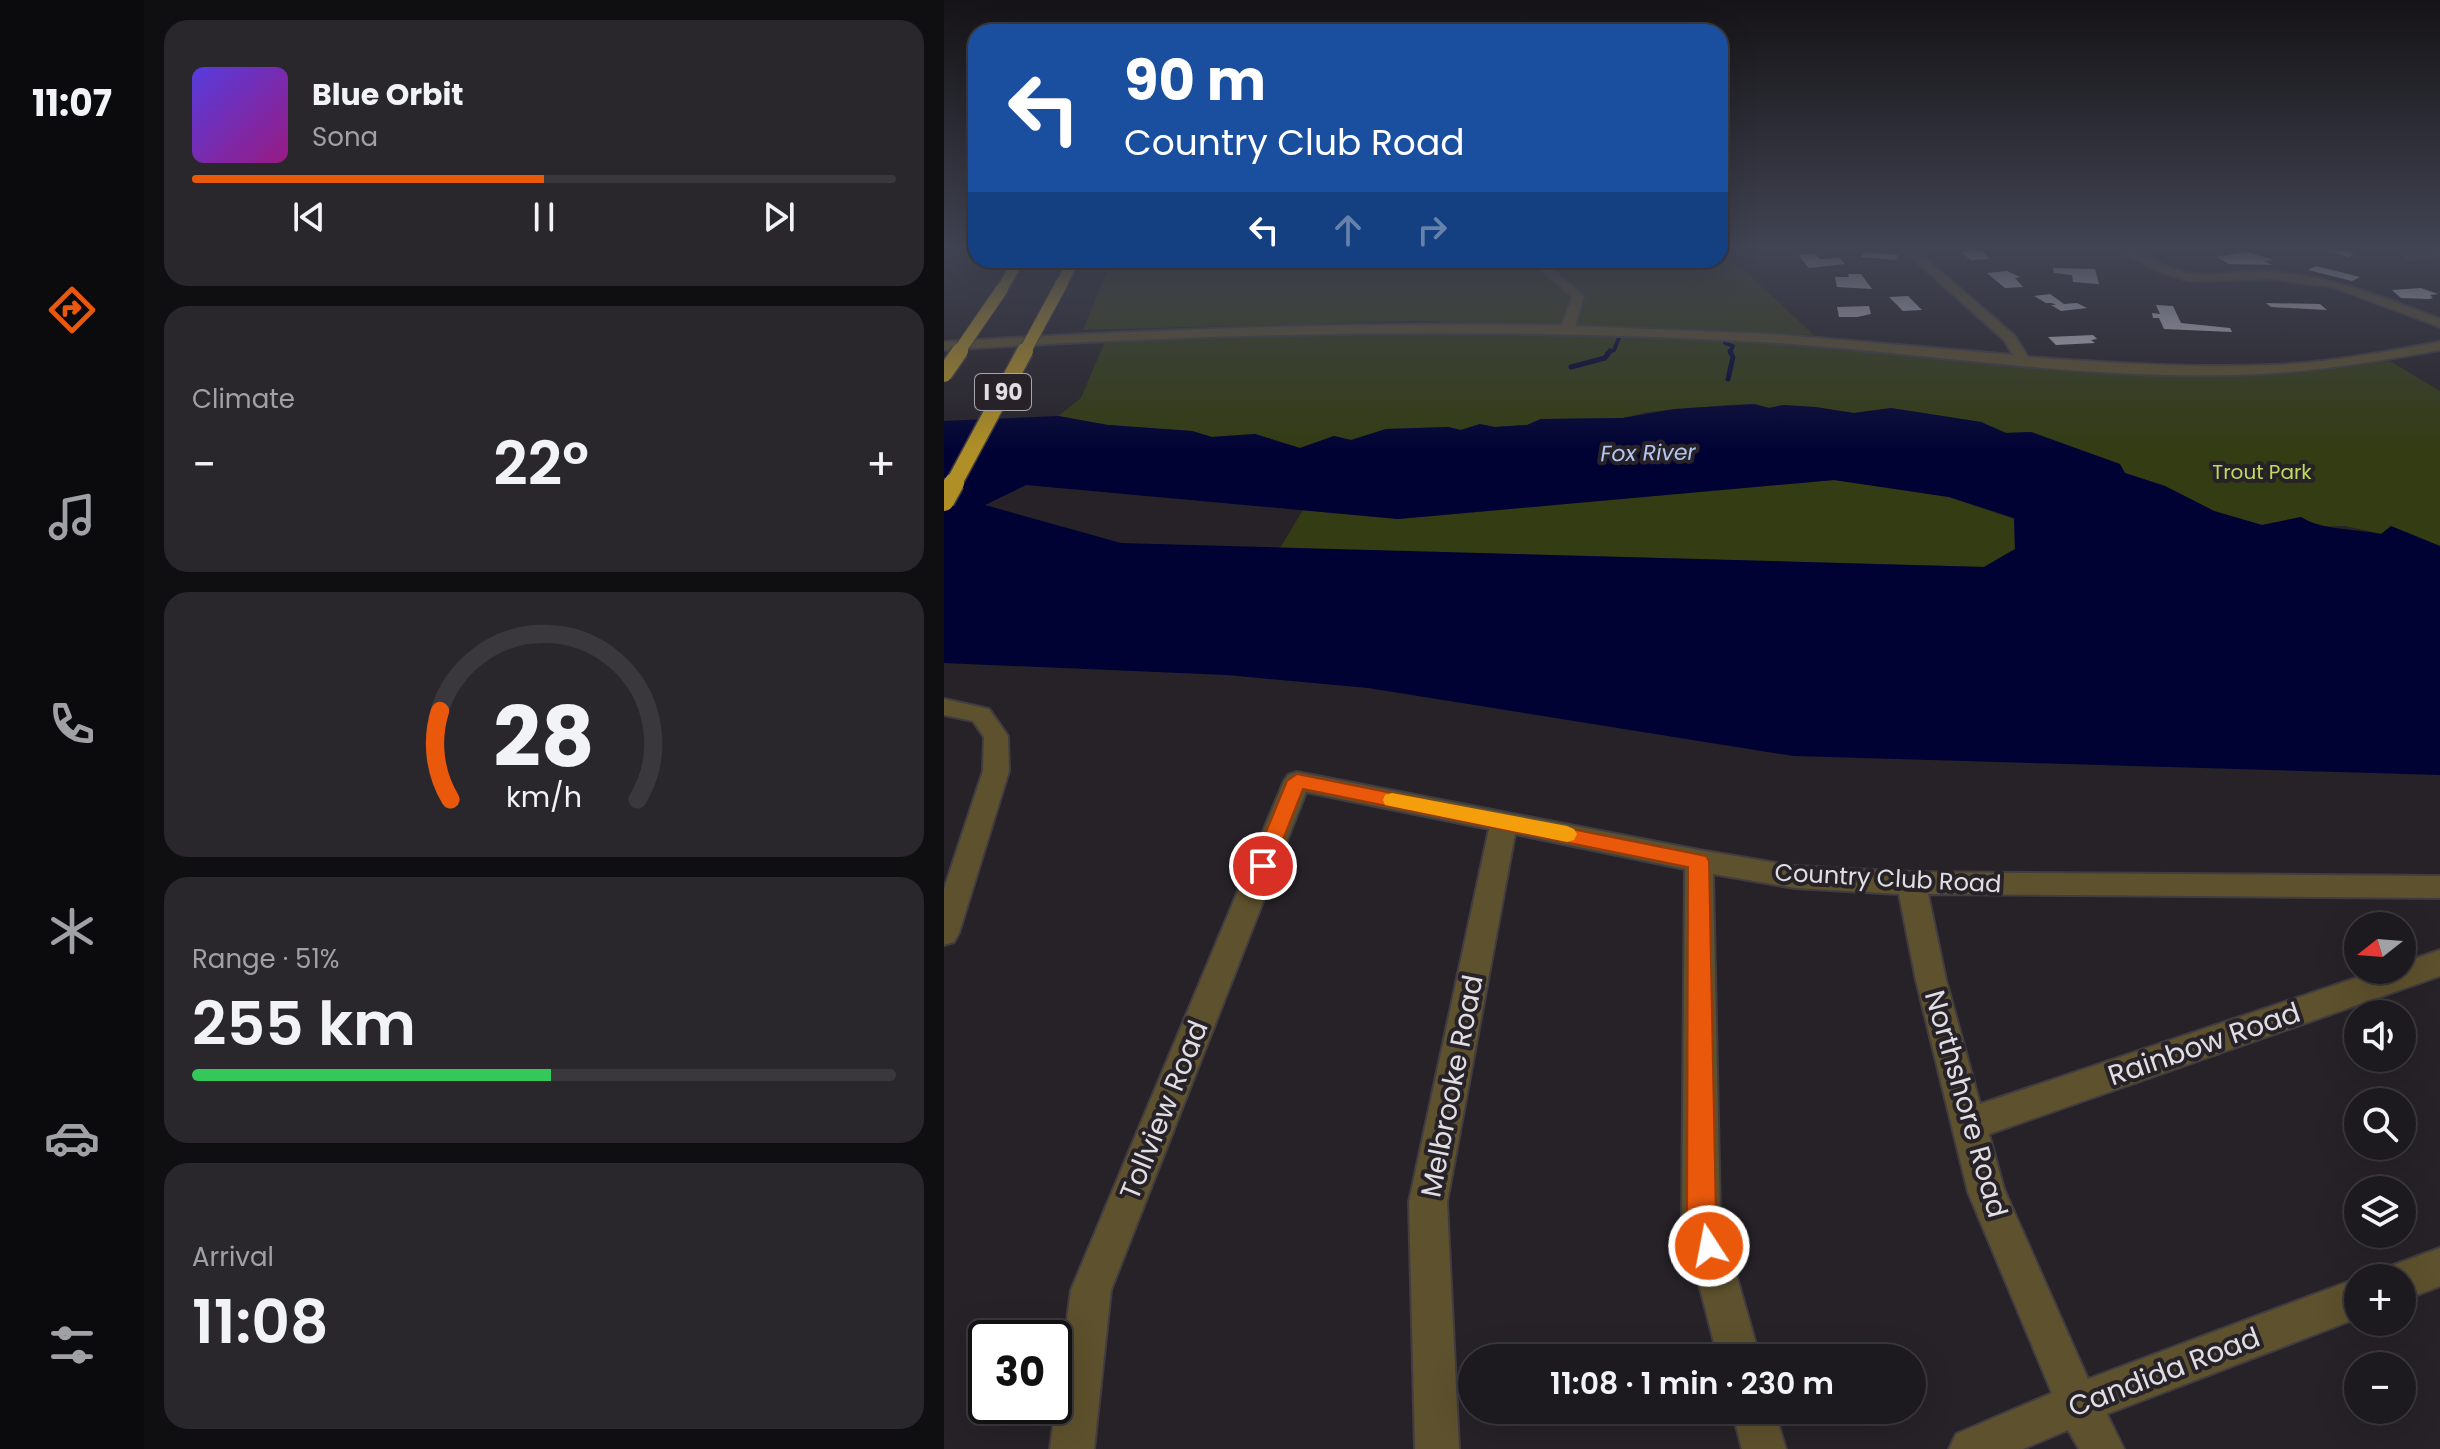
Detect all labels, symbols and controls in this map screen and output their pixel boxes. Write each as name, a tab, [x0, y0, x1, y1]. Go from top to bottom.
text: 90 m	[1124, 41, 1266, 120]
icon: left	[992, 56, 1096, 160]
text: Blue Orbit	[312, 73, 464, 116]
text: 11:07	[32, 78, 112, 129]
text: Country Club Road	[1124, 117, 1465, 168]
text: Sona	[312, 119, 378, 155]
icon: previous	[287, 195, 331, 239]
icon: pause	[522, 195, 566, 239]
icon: next	[757, 195, 801, 239]
icon: left	[1242, 208, 1286, 252]
icon: ahead	[1326, 208, 1370, 252]
icon: right	[1410, 208, 1454, 252]
icon: directions	[44, 282, 100, 338]
road number: I 90	[975, 374, 1031, 410]
text: Climate	[192, 381, 295, 417]
text: 22°	[493, 422, 589, 506]
text: −	[192, 434, 216, 495]
text: +	[866, 434, 896, 495]
water label: Fox River	[1600, 437, 1697, 469]
park label: Trout Park	[2212, 458, 2312, 486]
icon: music	[44, 489, 100, 545]
text: 28	[493, 679, 595, 795]
icon: phone	[44, 696, 100, 752]
text: km/h	[506, 778, 582, 818]
pin	[1229, 832, 1297, 900]
icon: arrive	[1241, 844, 1285, 888]
street label: Country Club Road	[1774, 856, 2002, 900]
icon: climate	[44, 903, 100, 959]
north arrow	[2344, 912, 2416, 984]
map controls	[2344, 912, 2416, 1424]
text: Range · 51%	[192, 941, 340, 977]
street label: Melbrooke Road	[1411, 972, 1493, 1200]
text: 255 km	[192, 982, 416, 1066]
street label: Northshore Road	[1915, 986, 2017, 1222]
street label: Rainbow Road	[2103, 993, 2305, 1095]
button: sound	[2344, 1000, 2416, 1072]
street label: Tollview Road	[1110, 1015, 1218, 1205]
button: search	[2344, 1088, 2416, 1160]
icon: car	[44, 1110, 100, 1166]
button: layers	[2344, 1176, 2416, 1248]
position arrow	[1667, 1204, 1751, 1288]
text: Arrival	[192, 1239, 274, 1275]
button: +	[2344, 1264, 2416, 1336]
text: 11:08	[192, 1280, 329, 1364]
icon: filters	[44, 1317, 100, 1373]
street label: Candida Road	[2063, 1318, 2265, 1426]
speed limit sign: 30	[968, 1320, 1072, 1424]
button: −	[2344, 1352, 2416, 1424]
text: 11:08 · 1 min · 230 m	[1550, 1362, 1834, 1405]

